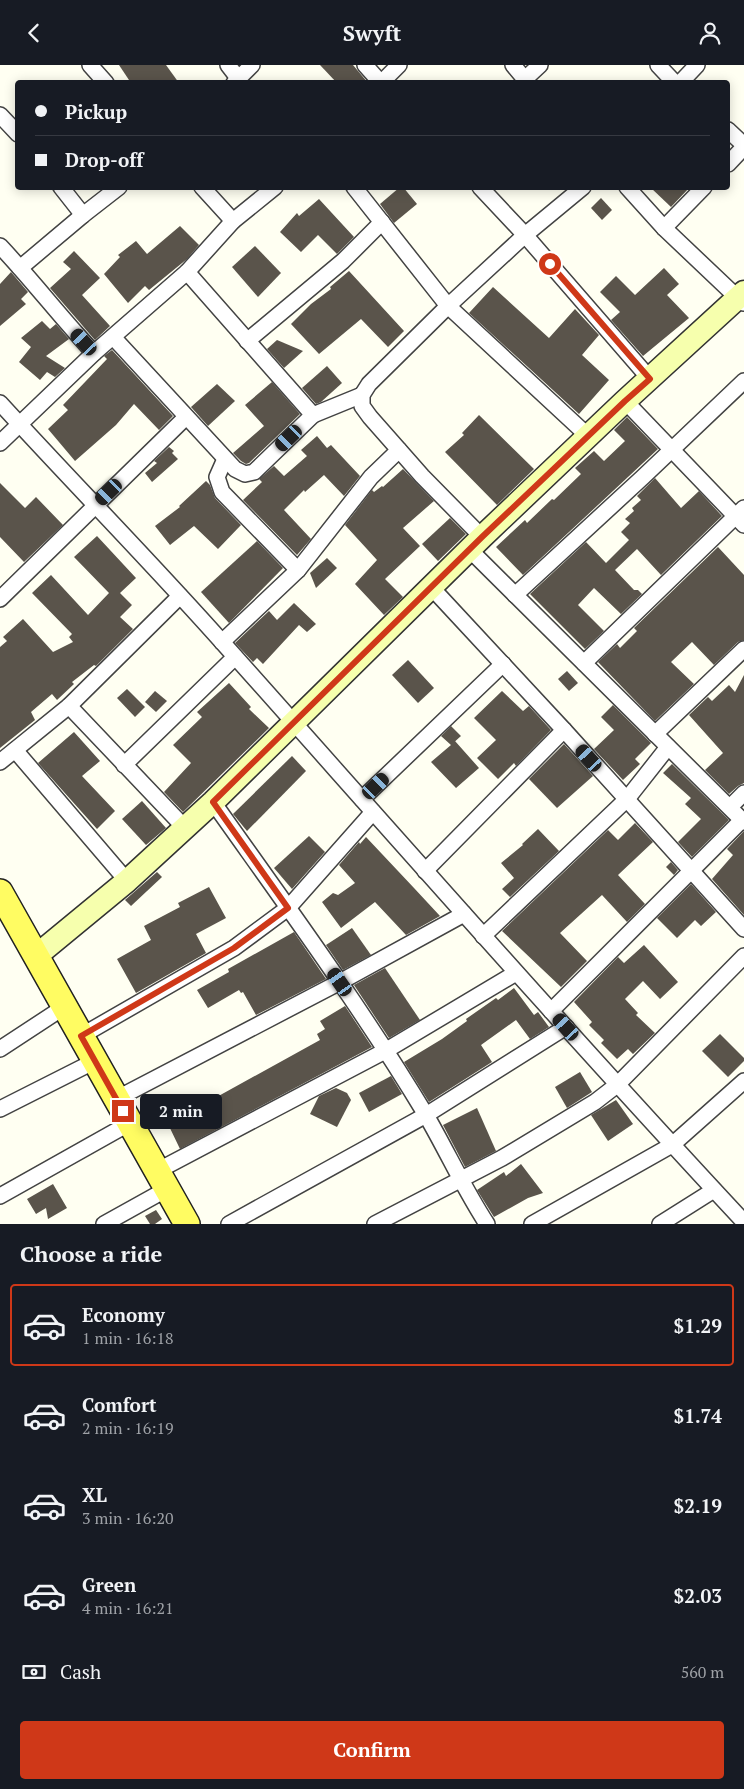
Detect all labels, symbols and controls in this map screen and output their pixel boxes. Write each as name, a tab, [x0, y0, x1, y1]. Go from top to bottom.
text: Swyft	[343, 18, 401, 47]
icon: back	[20, 19, 48, 47]
icon: person	[696, 19, 724, 47]
text: Pickup	[65, 99, 127, 124]
text: Drop-off	[65, 147, 143, 172]
route start	[539, 253, 561, 275]
car	[68, 326, 99, 358]
car	[272, 422, 305, 454]
car	[92, 476, 125, 508]
car	[573, 742, 604, 774]
car	[359, 770, 392, 802]
car	[325, 965, 354, 999]
car	[550, 1011, 581, 1043]
callout: 2 min	[140, 1093, 223, 1129]
route end	[112, 1100, 134, 1122]
text: 2 min	[159, 1100, 203, 1122]
text: Choose a ride	[20, 1239, 162, 1268]
text: Economy	[82, 1302, 165, 1327]
icon: car	[22, 1303, 67, 1348]
text: $1.29	[673, 1313, 722, 1338]
text: 1 min · 16:18	[82, 1327, 174, 1349]
text: Comfort	[82, 1392, 157, 1417]
icon: car	[22, 1393, 67, 1438]
text: $1.74	[673, 1403, 722, 1428]
text: 2 min · 16:19	[82, 1417, 174, 1439]
text: XL	[82, 1482, 107, 1507]
icon: car	[22, 1483, 67, 1528]
text: $2.19	[673, 1493, 722, 1518]
text: 3 min · 16:20	[82, 1507, 174, 1529]
text: Green	[82, 1572, 136, 1597]
icon: car	[22, 1573, 67, 1618]
text: $2.03	[673, 1583, 722, 1608]
text: 4 min · 16:21	[82, 1597, 174, 1619]
icon: cash	[20, 1658, 48, 1686]
text: Cash	[60, 1659, 101, 1684]
text: 560 m	[681, 1661, 724, 1683]
button: Confirm	[20, 1721, 724, 1779]

